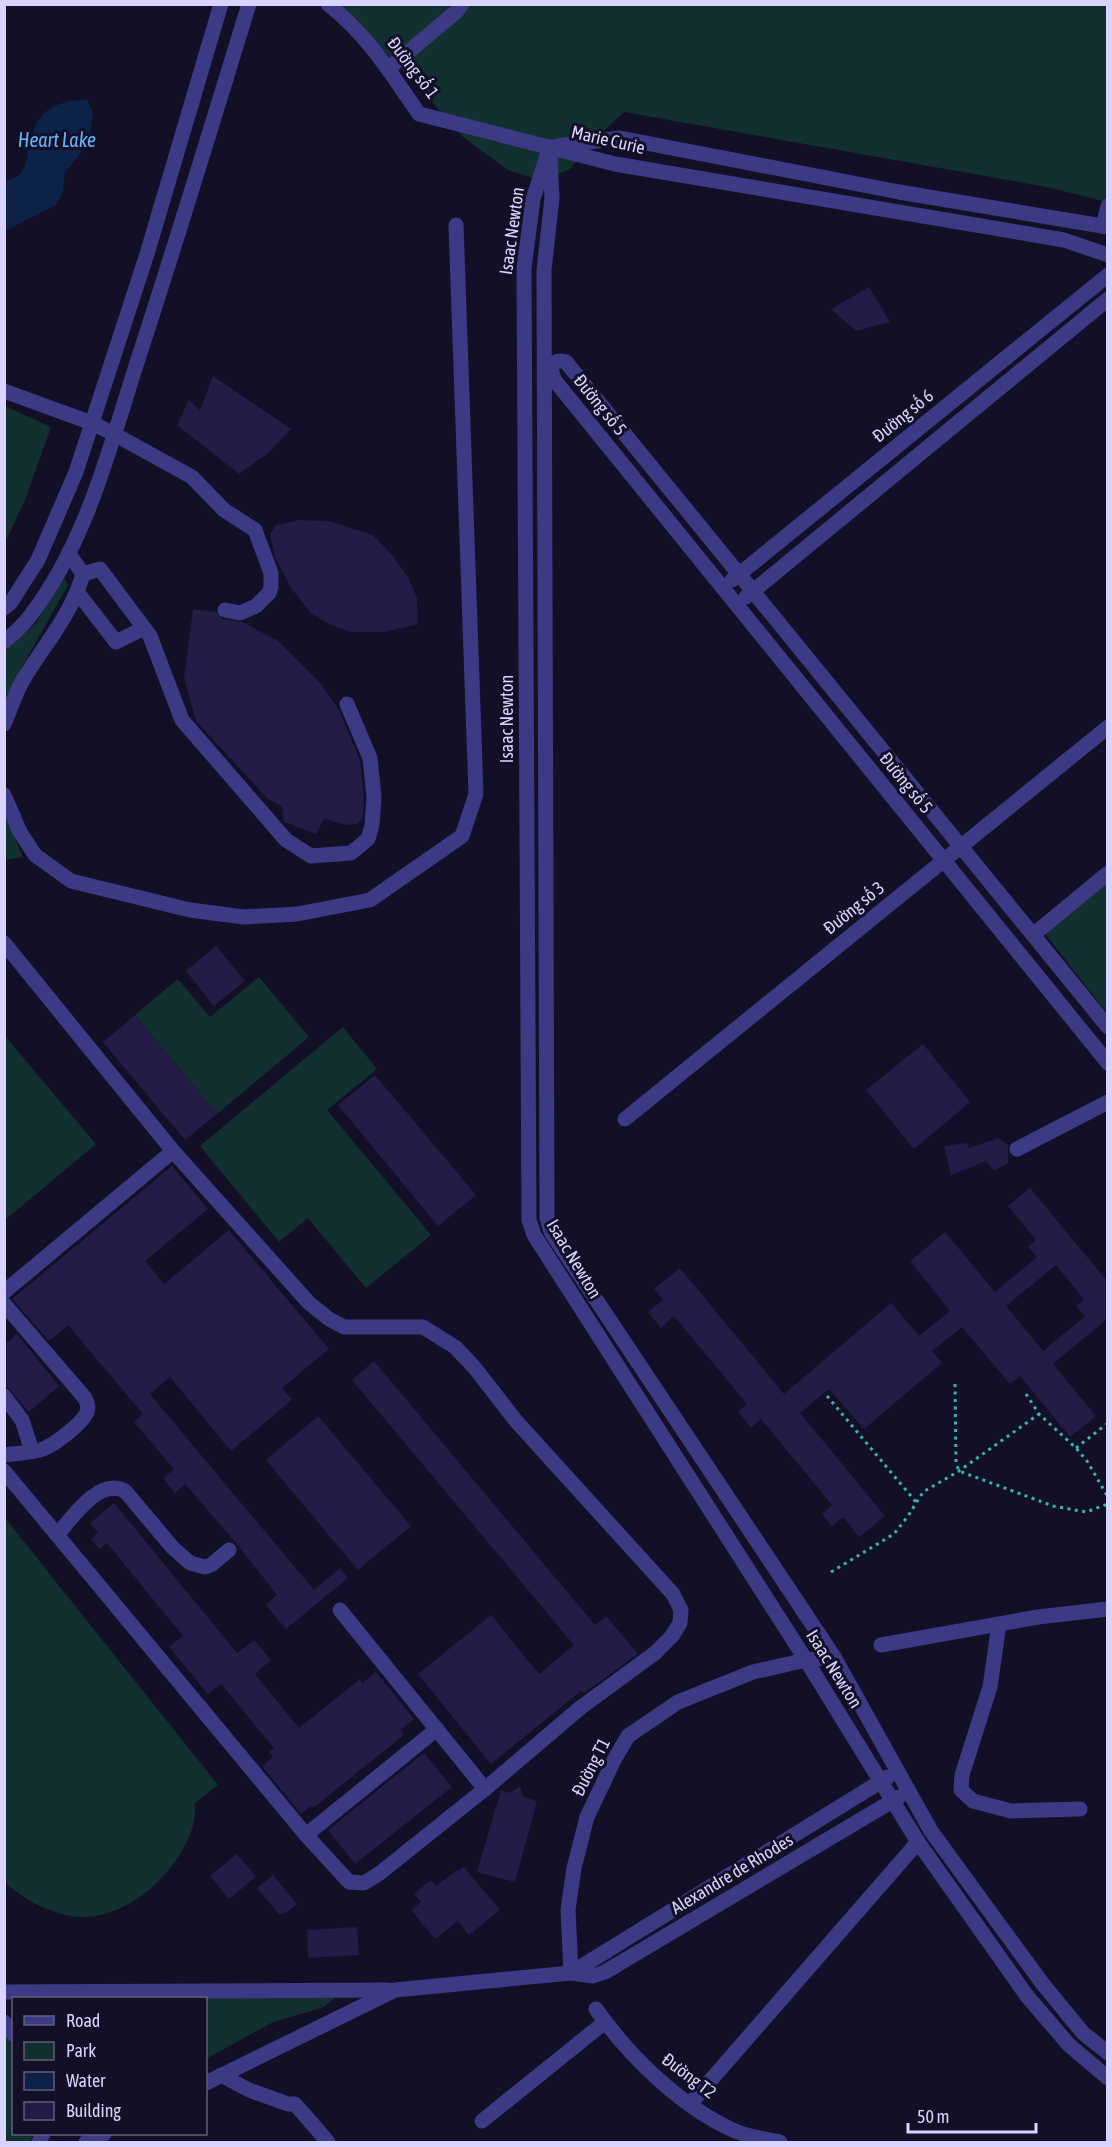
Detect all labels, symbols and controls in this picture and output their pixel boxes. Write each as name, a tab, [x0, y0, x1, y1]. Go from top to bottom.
street label: Đường số 1	[383, 32, 444, 103]
street label: Marie Curie	[569, 121, 647, 158]
water label: Heart Lake	[18, 128, 96, 151]
street label: Isaac Newton	[495, 186, 528, 276]
street label: Đường số 5	[570, 370, 632, 439]
street label: Đường số 6	[868, 384, 937, 446]
street label: Isaac Newton	[496, 675, 517, 763]
street label: Đường số 5	[876, 748, 938, 817]
street label: Đường số 3	[819, 876, 888, 938]
street label: Isaac Newton	[543, 1215, 606, 1302]
street label: Isaac Newton	[802, 1626, 867, 1712]
street label: Đường T1	[567, 1734, 614, 1799]
street label: Alexandre de Rhodes	[667, 1829, 797, 1918]
legend	[12, 1997, 207, 2135]
text: Road	[66, 2010, 100, 2031]
text: Park	[66, 2040, 96, 2061]
street label: Đường T2	[658, 2048, 721, 2103]
text: Water	[66, 2070, 106, 2091]
scale bar	[908, 2096, 1036, 2134]
text: Building	[66, 2100, 121, 2121]
text: 50 m	[917, 2106, 949, 2127]

